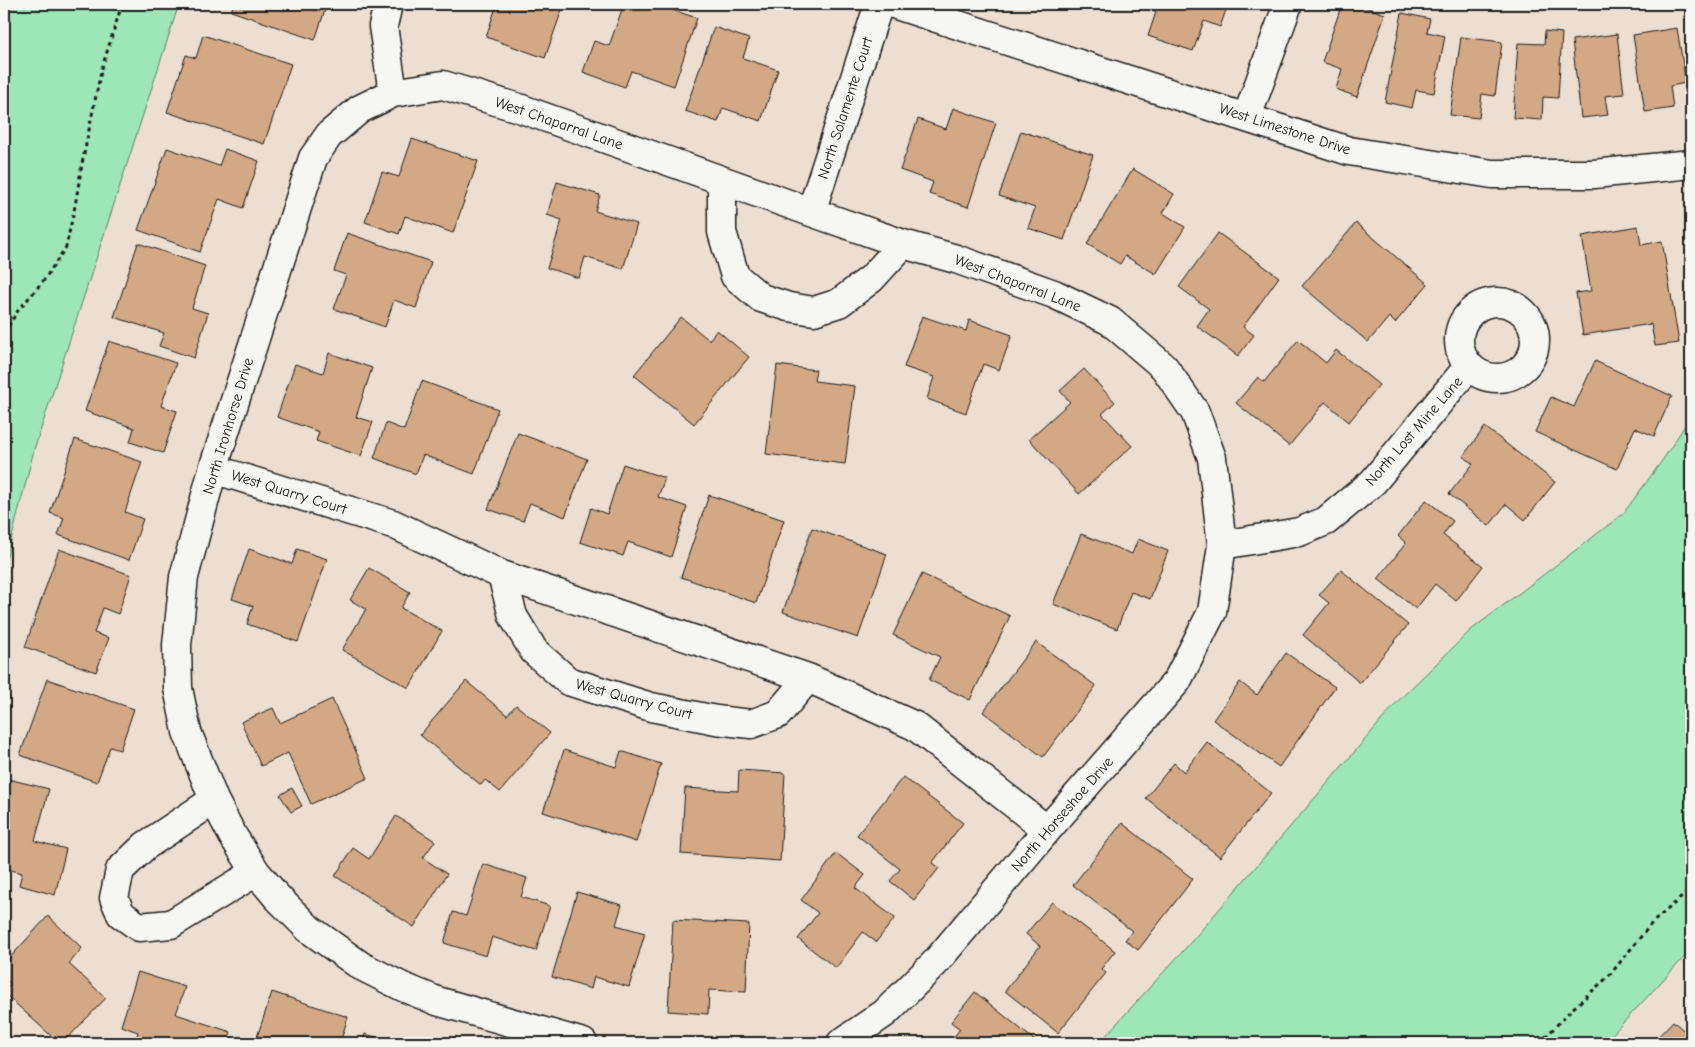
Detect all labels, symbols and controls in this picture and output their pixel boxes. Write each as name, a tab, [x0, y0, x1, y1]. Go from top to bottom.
street label: North Solamente Court	[814, 34, 877, 181]
street label: West Chaparral Lane	[493, 93, 626, 154]
street label: West Limestone Drive	[1217, 99, 1353, 159]
street label: West Chaparral Lane	[952, 251, 1084, 316]
street label: North Ironhorse Drive	[199, 355, 257, 496]
street label: North Lost Mine Lane	[1362, 372, 1467, 489]
street label: West Quarry Court	[229, 466, 350, 518]
street label: West Quarry Court	[574, 675, 695, 723]
street label: North Horseshoe Drive	[1007, 752, 1117, 875]

